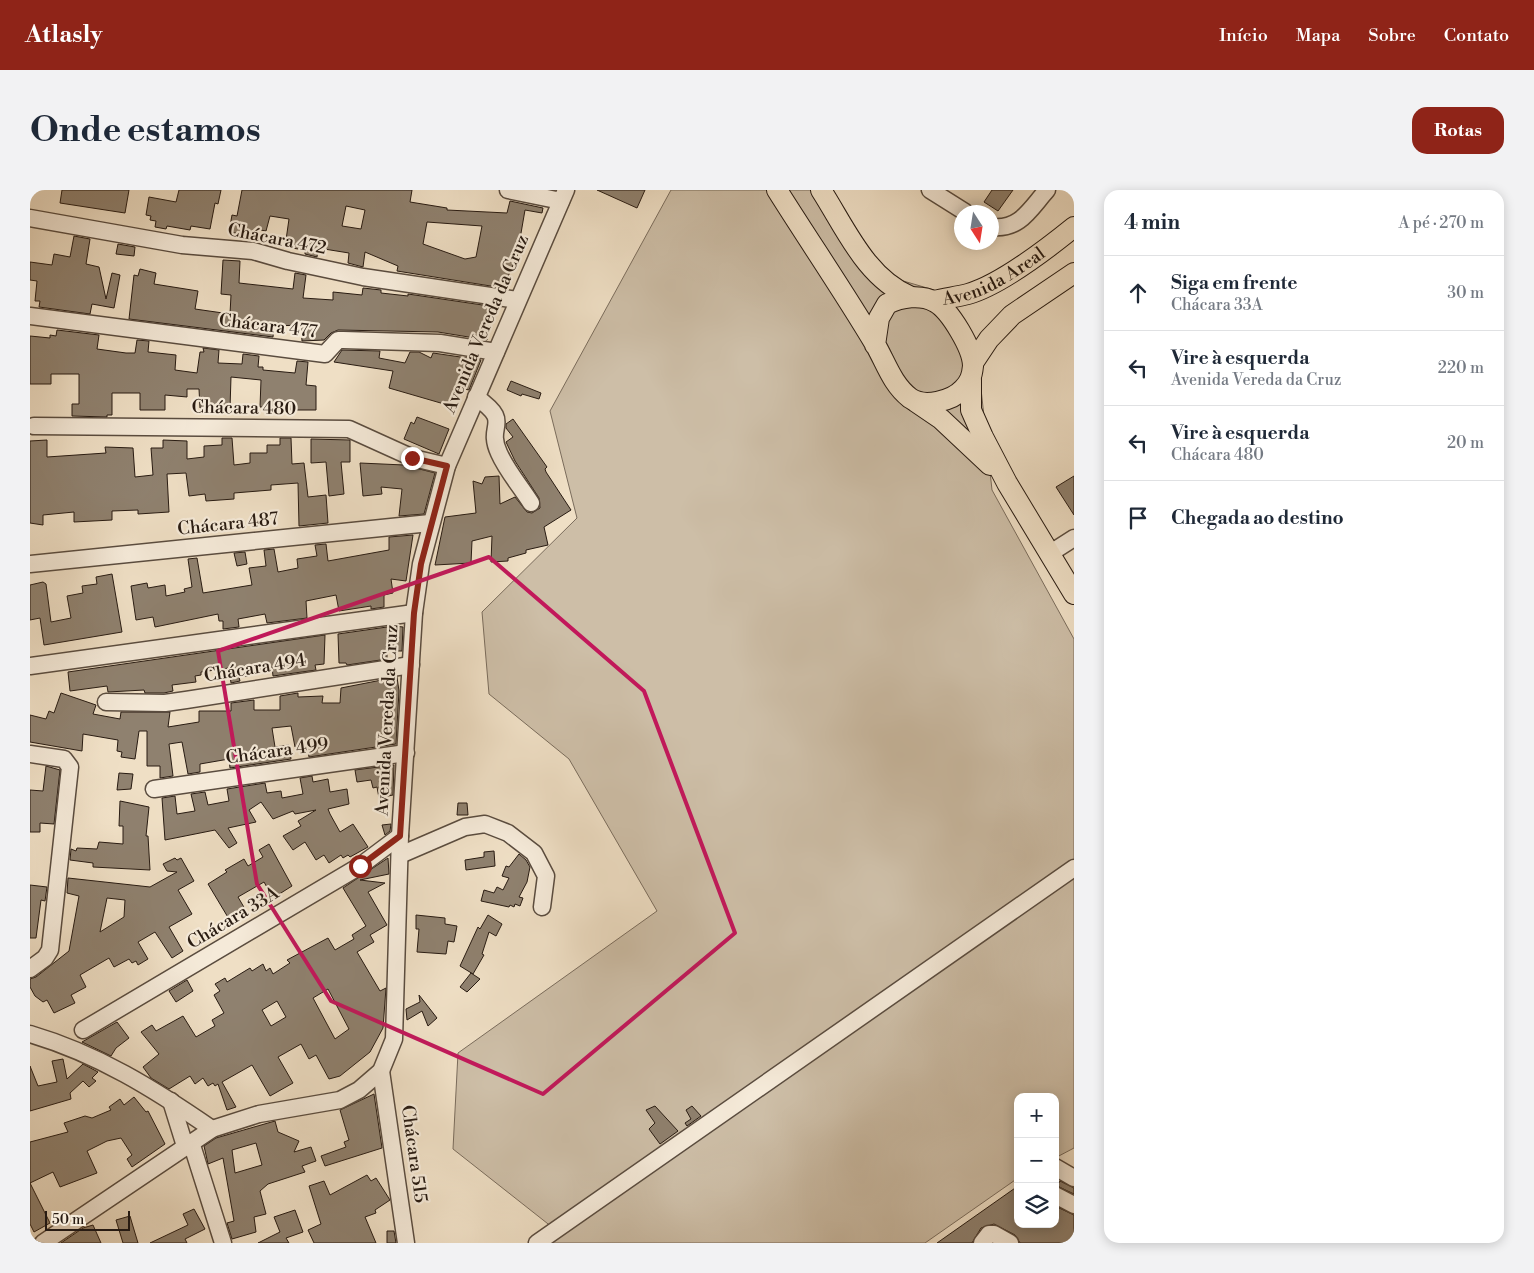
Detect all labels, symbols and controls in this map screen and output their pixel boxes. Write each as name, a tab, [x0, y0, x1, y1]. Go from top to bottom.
text: Atlasly	[25, 20, 102, 50]
text: Início	[1219, 24, 1268, 47]
text: Mapa	[1296, 24, 1340, 47]
text: Sobre	[1368, 24, 1416, 47]
text: Contato	[1444, 24, 1509, 47]
button: Rotas	[1412, 107, 1504, 154]
text: Onde estamos	[30, 109, 261, 152]
north arrow	[954, 205, 999, 250]
text: 4 min	[1124, 210, 1180, 236]
text: A pé · 270 m	[1398, 213, 1484, 233]
street label: Chácara 472	[226, 218, 328, 260]
street label: Avenida Vereda da Cruz	[438, 231, 534, 418]
street label: Avenida Areal	[939, 241, 1050, 310]
text: Siga em frente	[1171, 271, 1298, 295]
icon: ahead	[1124, 279, 1152, 307]
text: 30 m	[1447, 283, 1484, 303]
text: Chácara 33A	[1171, 295, 1263, 315]
street label: Chácara 477	[217, 309, 319, 343]
text: Vire à esquerda	[1171, 346, 1310, 370]
icon: left	[1124, 354, 1152, 382]
text: 220 m	[1438, 358, 1484, 378]
text: Avenida Vereda da Cruz	[1171, 370, 1341, 390]
street label: Chácara 480	[192, 396, 297, 420]
text: Vire à esquerda	[1171, 421, 1310, 445]
icon: left	[1124, 429, 1152, 457]
text: 20 m	[1447, 433, 1484, 453]
text: Chácara 480	[1171, 445, 1264, 465]
route end	[401, 447, 424, 470]
icon: arrive	[1124, 504, 1152, 532]
text: Chegada ao destino	[1171, 506, 1344, 530]
street label: Chácara 487	[176, 507, 280, 541]
street label: Avenida Vereda da Cruz	[370, 624, 404, 817]
street label: Chácara 494	[202, 649, 308, 687]
street label: Chácara 499	[224, 732, 330, 770]
route start	[349, 855, 372, 878]
street label: Chácara 33A	[183, 881, 284, 954]
map controls	[1014, 1093, 1059, 1228]
button: +	[1014, 1093, 1059, 1138]
street label: Chácara 515	[396, 1104, 432, 1204]
button: −	[1014, 1138, 1059, 1183]
button: layers	[1014, 1183, 1059, 1228]
scale bar	[45, 1208, 130, 1231]
text: 50 m	[52, 1211, 84, 1229]

